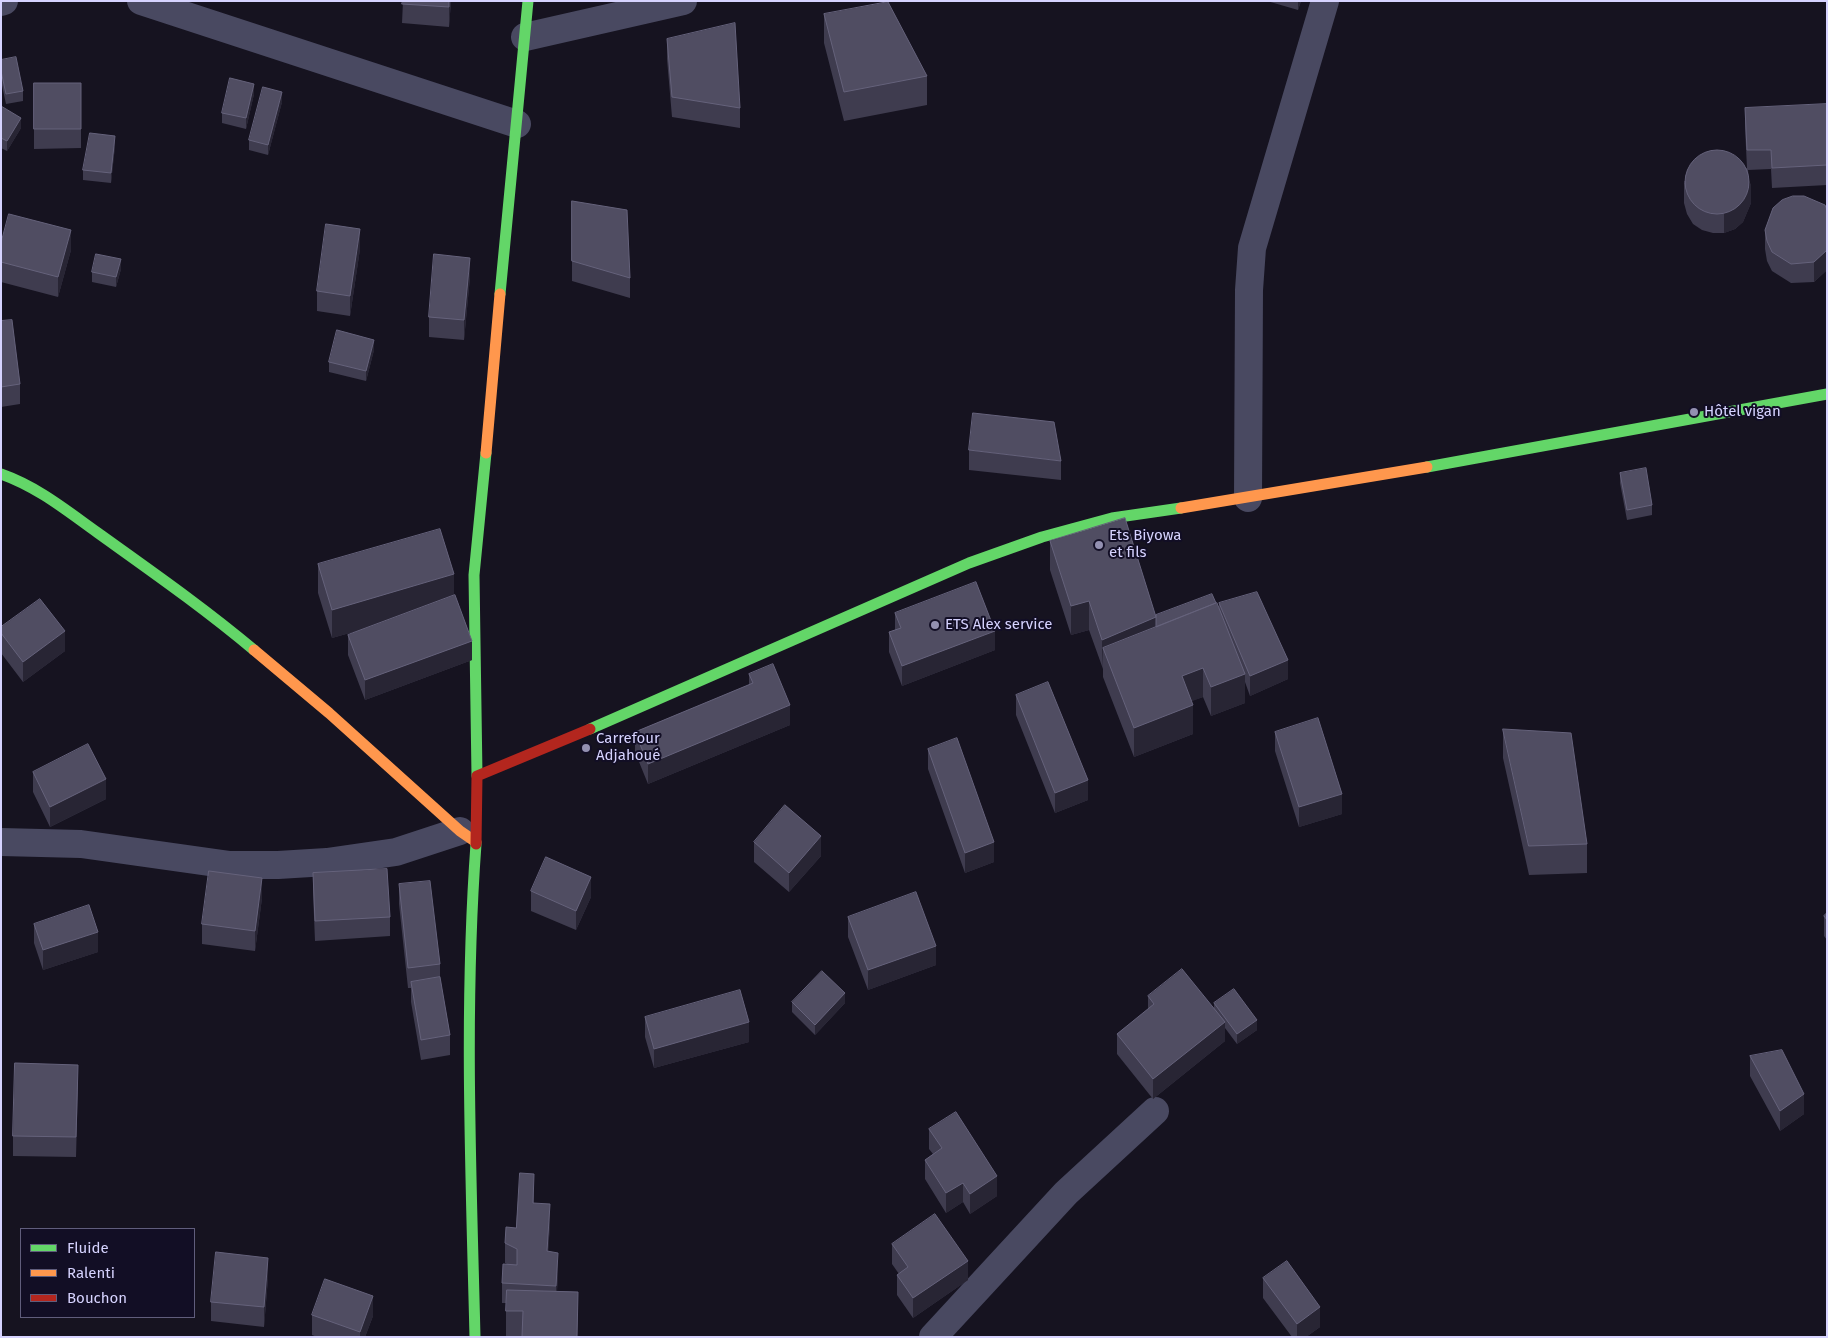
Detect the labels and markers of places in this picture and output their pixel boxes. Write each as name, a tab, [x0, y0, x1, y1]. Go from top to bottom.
place label: Hôtel vigan	[1704, 403, 1781, 421]
marker: Hôtel vigan	[1688, 406, 1700, 418]
place label: Ets Biyowa et fils	[1109, 527, 1181, 562]
marker: Ets Biyowa et fils	[1093, 539, 1105, 551]
place label: ETS Alex service	[945, 616, 1052, 634]
marker: ETS Alex service	[929, 619, 941, 631]
place label: Carrefour Adjahoué	[596, 730, 660, 765]
marker: Carrefour Adjahoué	[580, 742, 592, 754]

